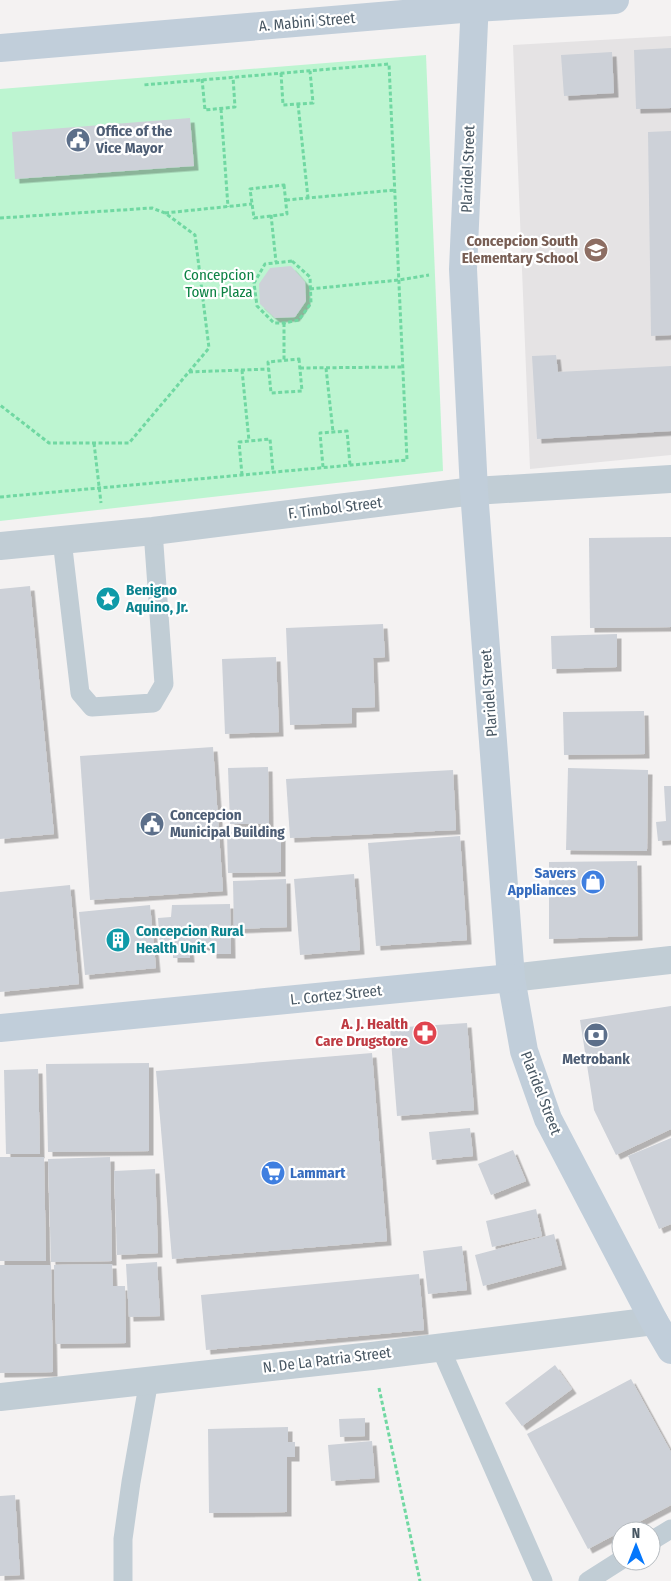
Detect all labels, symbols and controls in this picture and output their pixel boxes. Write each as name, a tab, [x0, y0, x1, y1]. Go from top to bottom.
street label: A. Mabini Street	[258, 9, 356, 35]
place label: Office of the Vice Mayor	[95, 122, 173, 157]
street label: Plaridel Street	[457, 125, 479, 213]
public building icon: Office of the Vice Mayor	[65, 127, 91, 153]
place label: Concepcion South Elementary School	[462, 232, 579, 267]
school or university icon: Concepcion South Elementary School	[583, 237, 609, 263]
park label: Concepcion Town Plaza	[184, 266, 254, 301]
street label: F. Timbol Street	[287, 493, 383, 523]
place label: Benigno Aquino, Jr.	[125, 581, 189, 616]
place icon: Benigno Aquino, Jr.	[95, 586, 121, 612]
street label: Plaridel Street	[477, 649, 501, 737]
place label: Concepcion Municipal Building	[170, 806, 285, 841]
public building icon: Concepcion Municipal Building	[139, 811, 165, 837]
place label: Savers Appliances	[507, 864, 576, 899]
shop icon: Savers Appliances	[580, 869, 606, 895]
place label: Concepcion Rural Health Unit 1	[136, 922, 244, 957]
building icon: Concepcion Rural Health Unit 1	[105, 927, 131, 953]
street label: L. Cortez Street	[289, 981, 383, 1009]
place label: A. J. Health Care Drugstore	[315, 1015, 408, 1050]
pharmacy icon: A. J. Health Care Drugstore	[412, 1020, 438, 1046]
bank icon: Metrobank	[583, 1022, 609, 1048]
street label: Plaridel Street	[517, 1049, 565, 1137]
place label: Metrobank	[562, 1050, 630, 1068]
supermarket icon: Lammart	[260, 1160, 286, 1186]
place label: Lammart	[290, 1164, 346, 1182]
street label: N. De La Patria Street	[262, 1343, 392, 1377]
north arrow	[611, 1521, 661, 1571]
text: N	[632, 1525, 640, 1542]

